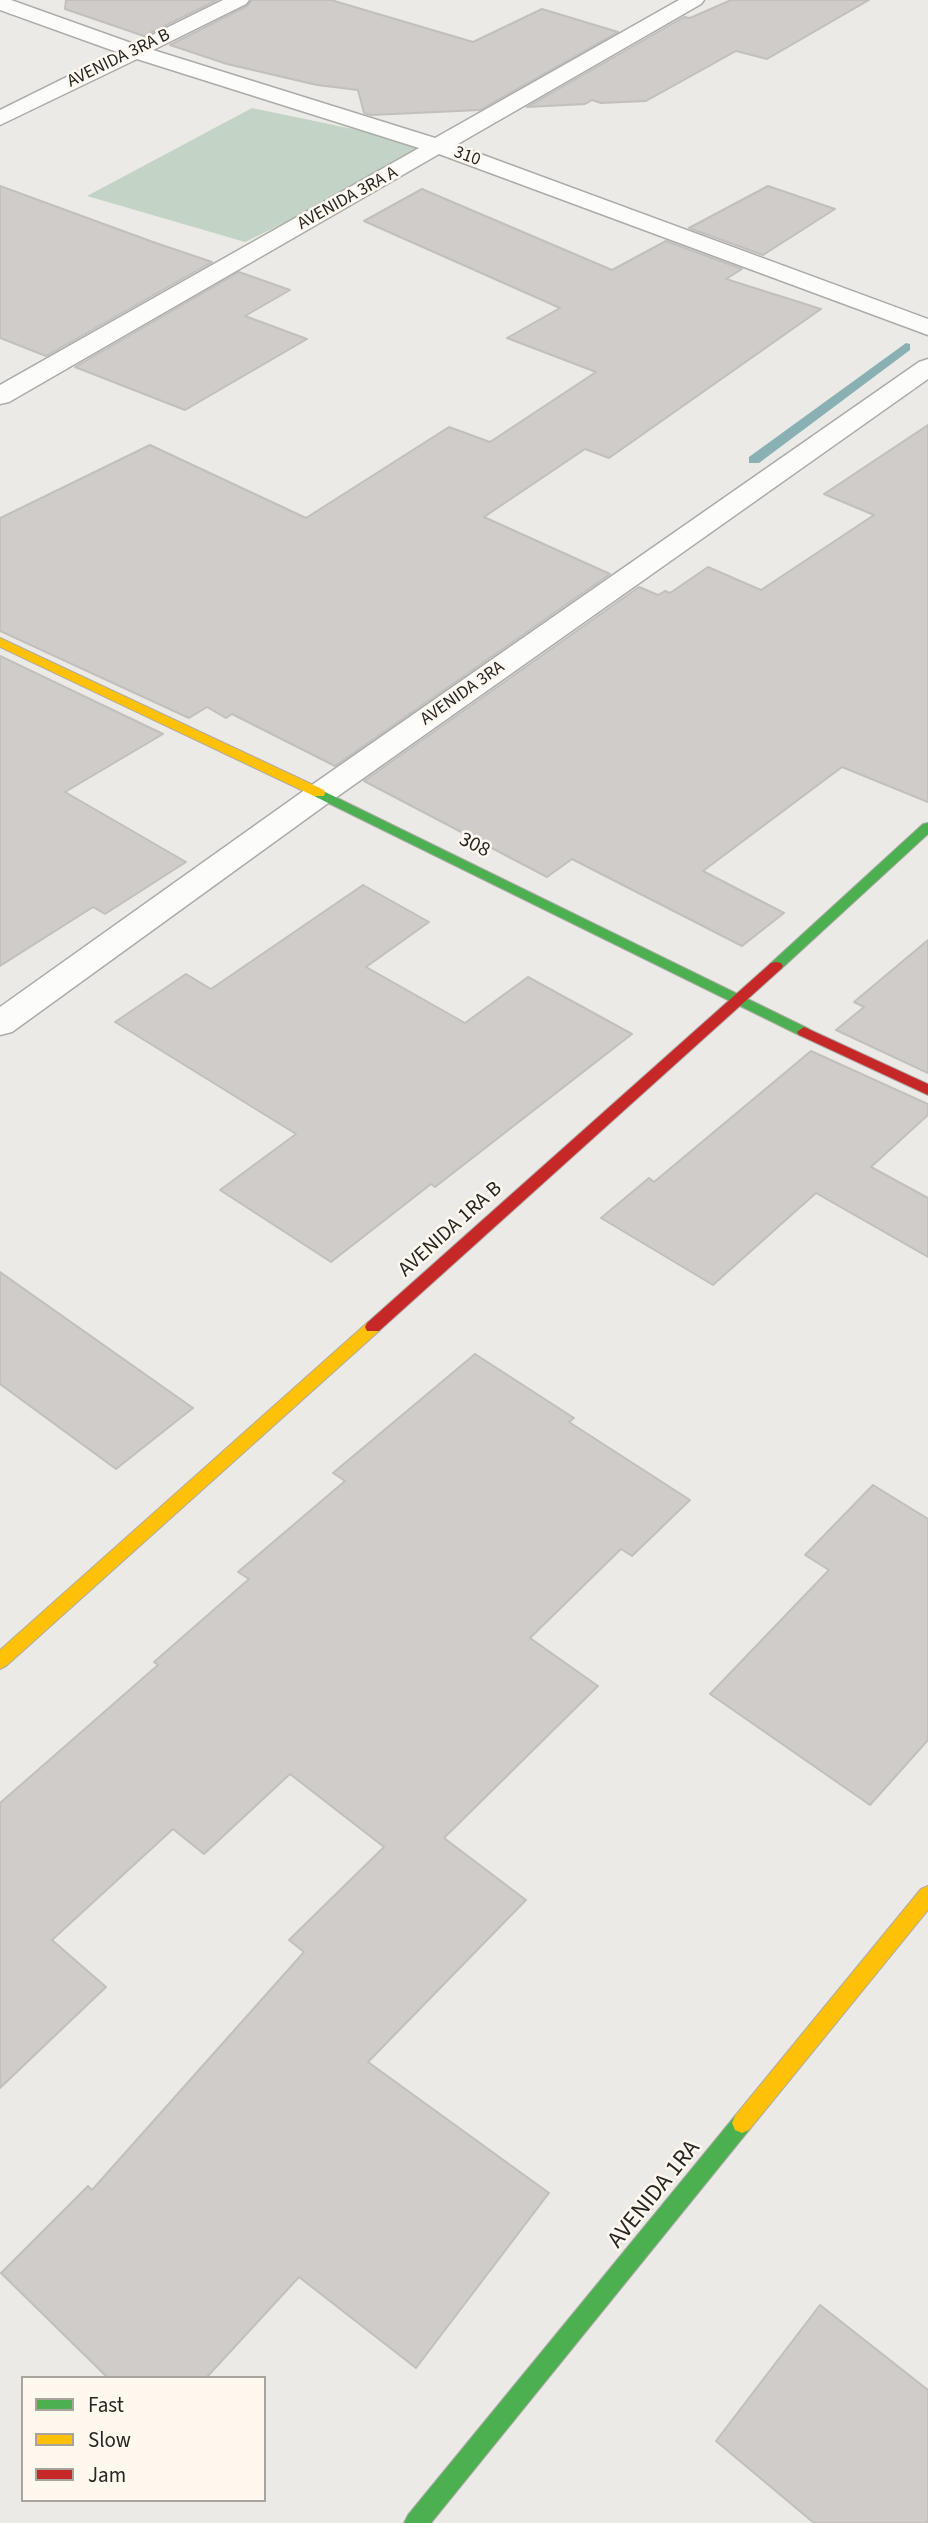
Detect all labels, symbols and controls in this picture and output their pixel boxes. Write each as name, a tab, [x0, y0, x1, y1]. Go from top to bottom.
street label: AVENIDA 3RA B	[64, 25, 174, 93]
street label: 310	[451, 142, 483, 172]
street label: AVENIDA 3RA A	[294, 163, 402, 235]
street label: AVENIDA 3RA	[417, 657, 509, 731]
street label: 308	[454, 828, 494, 864]
street label: AVENIDA 1RA B	[394, 1177, 508, 1283]
street label: AVENIDA 1RA	[603, 2135, 707, 2255]
legend	[21, 2376, 266, 2502]
text: Fast	[88, 2390, 124, 2420]
text: Slow	[88, 2425, 131, 2455]
text: Jam	[88, 2460, 126, 2490]

